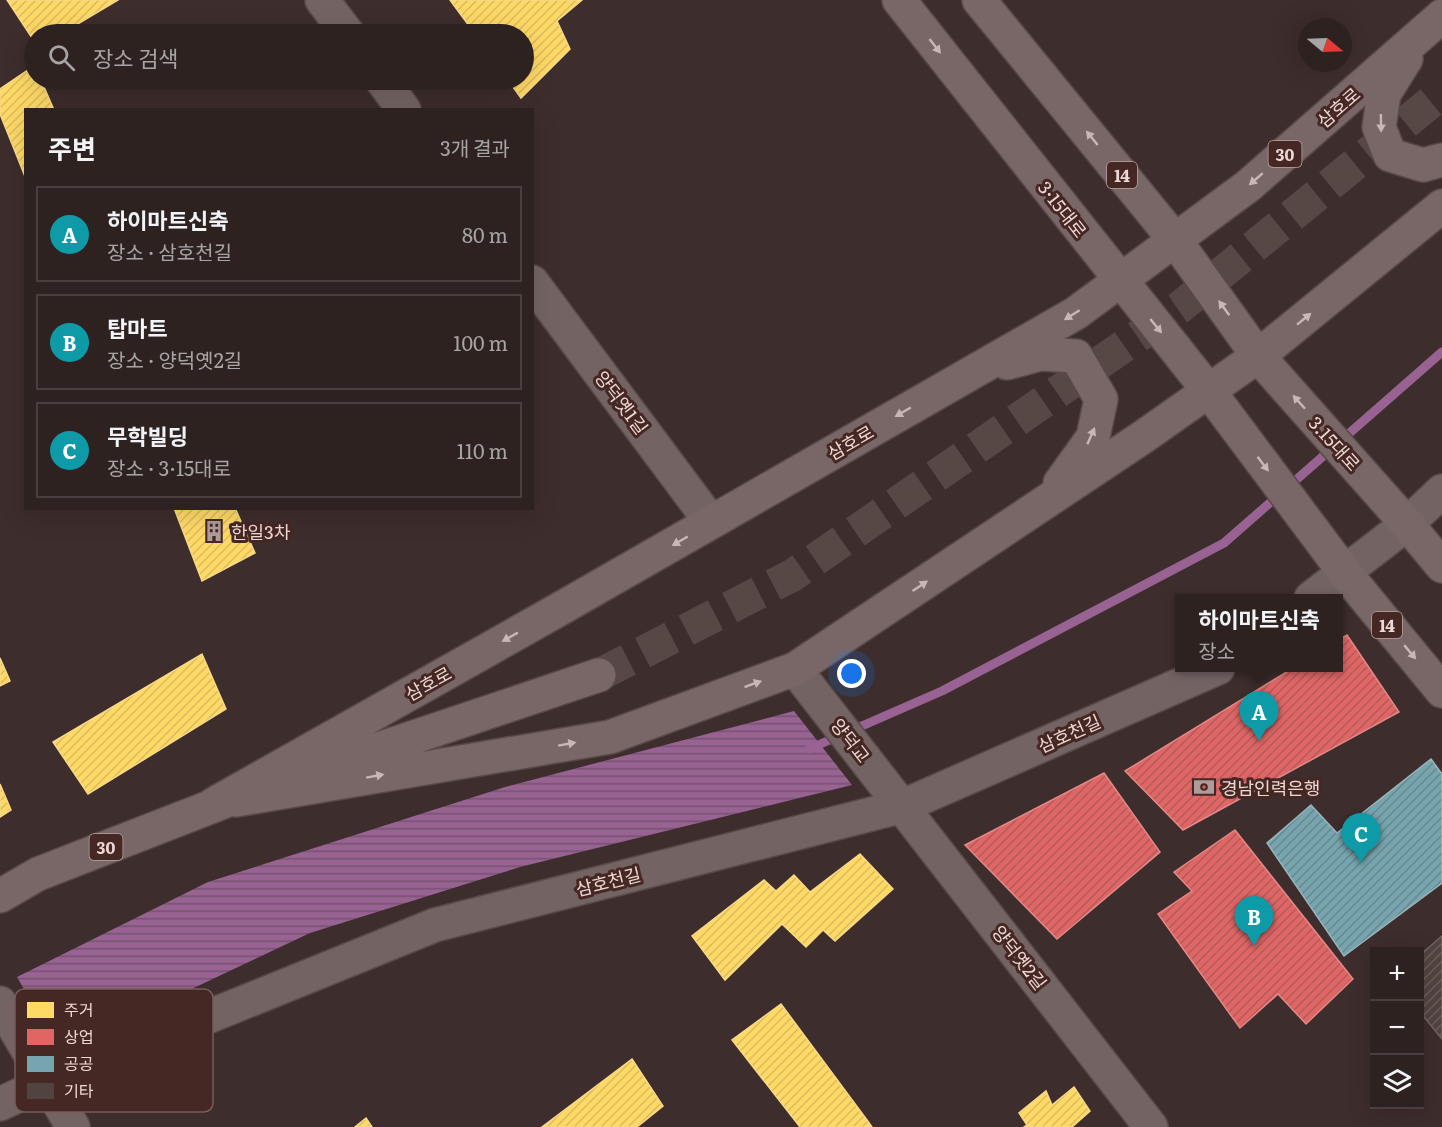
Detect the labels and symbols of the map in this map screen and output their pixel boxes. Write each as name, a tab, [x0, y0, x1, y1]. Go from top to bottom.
north arrow	[1298, 18, 1352, 72]
one-way arrow	[928, 38, 941, 54]
street label: 삼호로	[1310, 81, 1366, 133]
one-way arrow	[1377, 114, 1386, 133]
one-way arrow	[1085, 130, 1098, 146]
road number: 30	[1268, 141, 1302, 167]
road number: 14	[1107, 162, 1137, 188]
one-way arrow	[1249, 172, 1264, 185]
street label: 3·15대로	[1032, 175, 1094, 243]
one-way arrow	[1218, 301, 1230, 317]
one-way arrow	[1064, 309, 1080, 320]
one-way arrow	[1296, 312, 1312, 325]
one-way arrow	[1149, 318, 1162, 334]
street label: 양덕옛1길	[589, 364, 655, 440]
one-way arrow	[1293, 395, 1306, 410]
one-way arrow	[894, 407, 911, 417]
street label: 3.15대로	[1303, 410, 1367, 476]
street label: 삼호로	[822, 418, 878, 466]
one-way arrow	[1086, 426, 1096, 444]
one-way arrow	[1257, 456, 1269, 472]
place label: 한일3차	[231, 518, 291, 545]
building icon: 한일3차	[202, 519, 226, 543]
one-way arrow	[671, 535, 688, 545]
one-way arrow	[911, 580, 928, 591]
road number: 14	[1372, 612, 1402, 638]
one-way arrow	[501, 632, 518, 642]
one-way arrow	[1404, 644, 1417, 660]
street label: 삼호로	[400, 659, 456, 707]
your location	[837, 659, 866, 688]
one-way arrow	[744, 679, 762, 689]
pin: A	[1240, 692, 1278, 741]
street label: 삼호천길	[1033, 707, 1105, 759]
street label: 양덕교	[825, 712, 877, 768]
one-way arrow	[558, 739, 577, 748]
one-way arrow	[366, 772, 385, 781]
place label: 경남인력은행	[1221, 774, 1320, 801]
bank icon: 경남인력은행	[1192, 775, 1216, 799]
pin: C	[1342, 814, 1380, 863]
road number: 30	[90, 834, 122, 860]
street label: 삼호천길	[573, 860, 643, 902]
pin: B	[1234, 896, 1274, 946]
street label: 양덕옛2길	[986, 919, 1054, 995]
legend	[15, 989, 213, 1112]
text: 주거	[64, 997, 93, 1021]
text: 상업	[64, 1024, 93, 1048]
text: 공공	[64, 1051, 93, 1075]
text: 기타	[64, 1078, 94, 1102]

